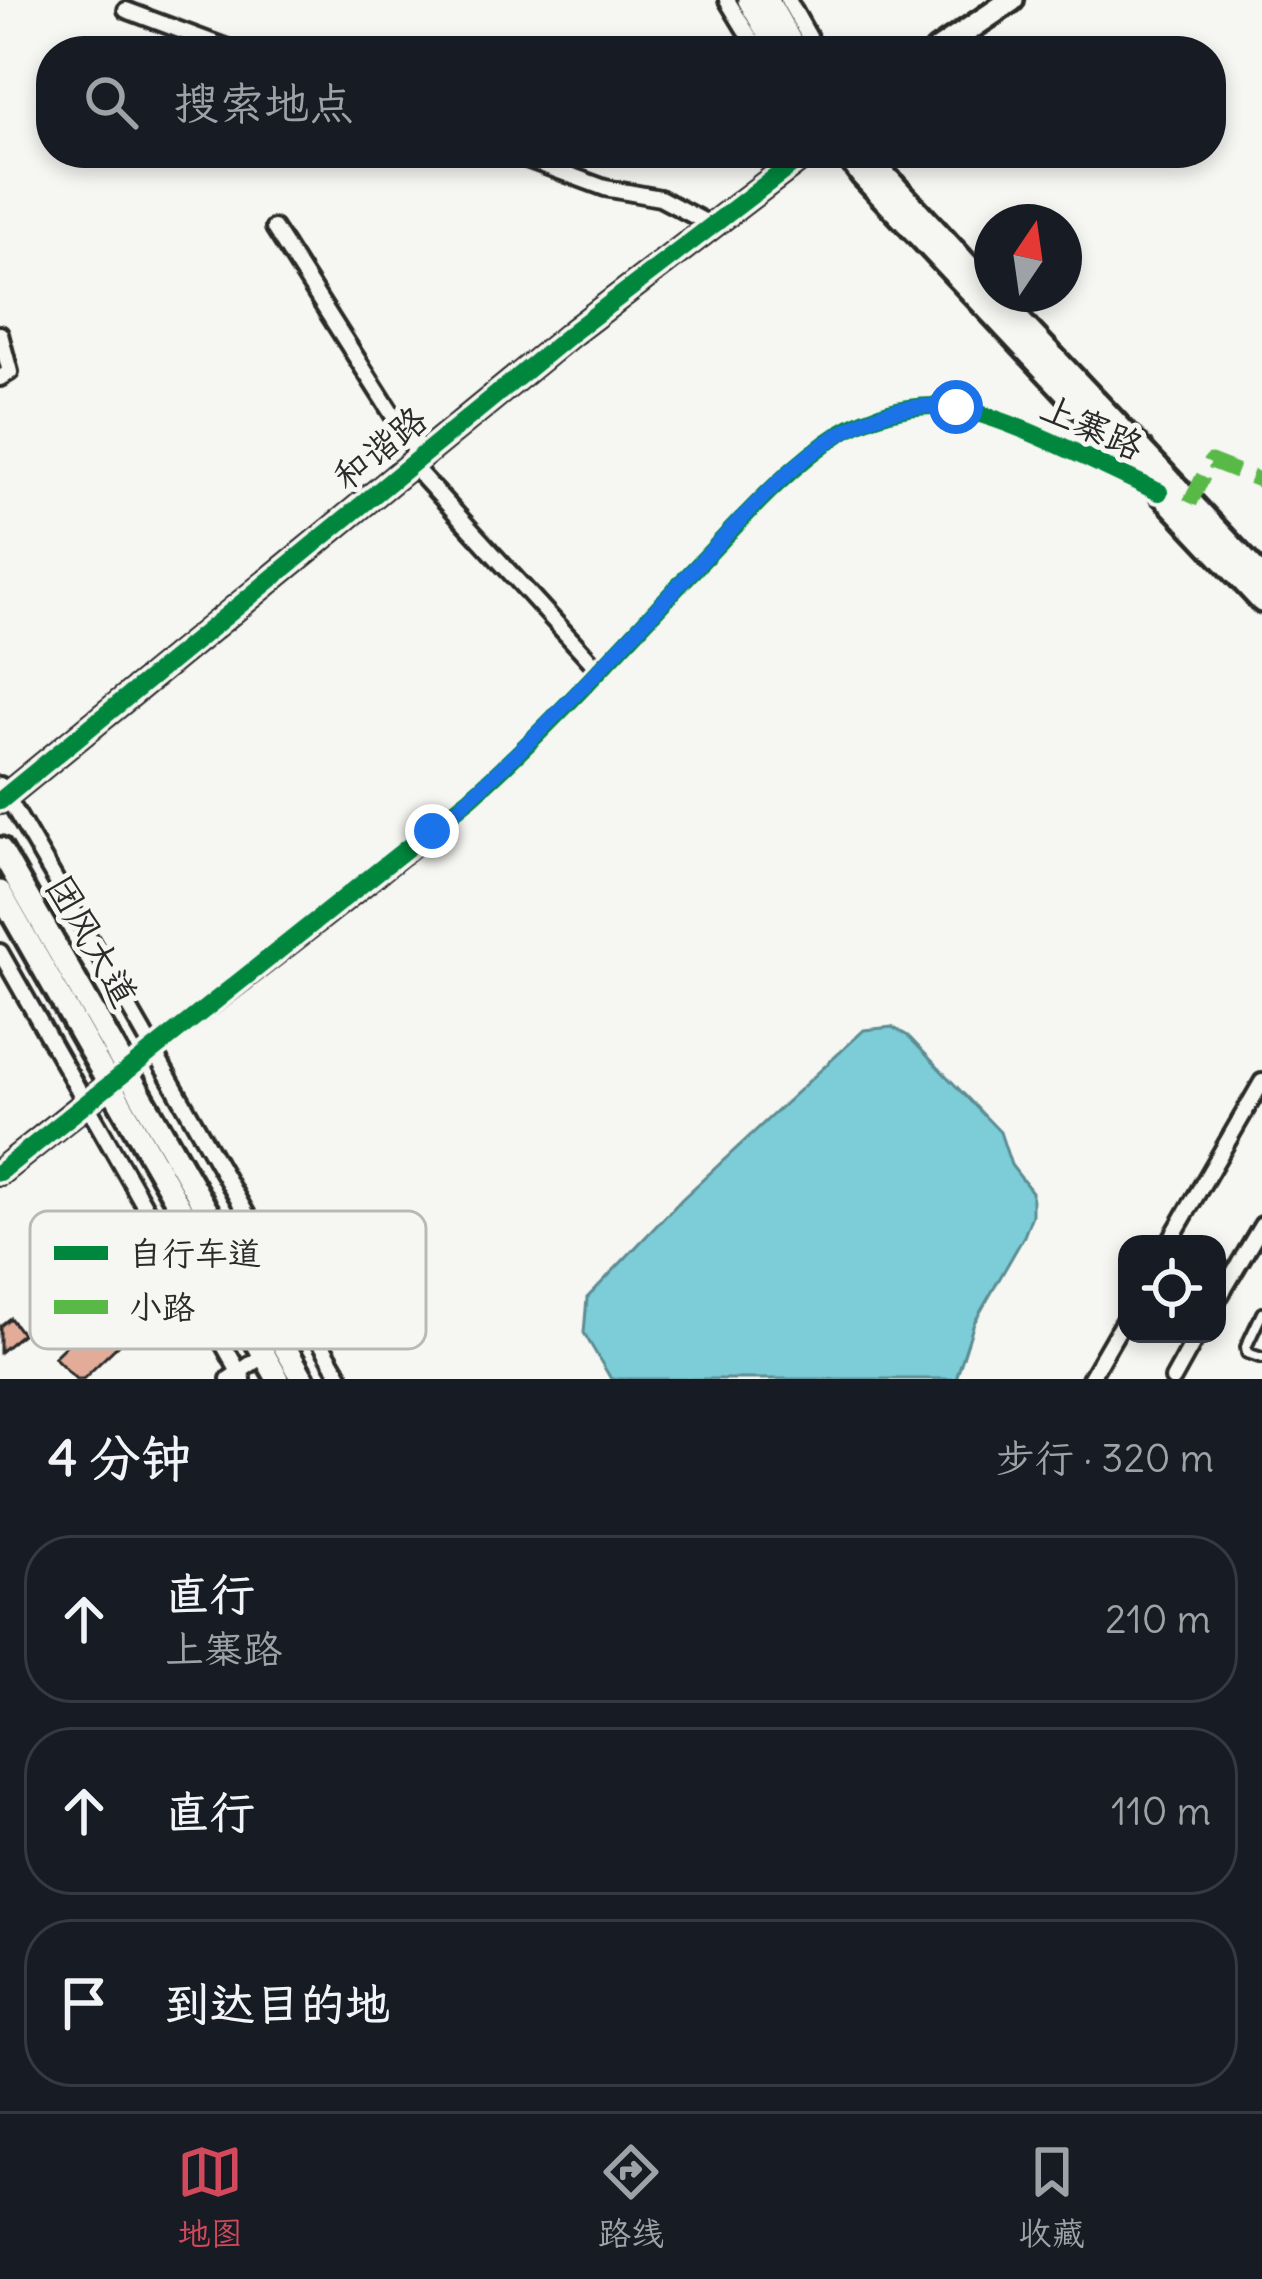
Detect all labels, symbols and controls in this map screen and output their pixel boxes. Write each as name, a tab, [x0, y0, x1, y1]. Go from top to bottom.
search box	[36, 36, 1226, 168]
icon: search	[78, 69, 144, 135]
text: 搜索地点	[174, 75, 354, 131]
north arrow	[974, 204, 1082, 312]
route start	[929, 380, 983, 434]
street label: 上寨路	[1034, 384, 1150, 470]
street label: 和谐路	[324, 397, 436, 499]
route end	[405, 804, 459, 858]
street label: 团风大道	[37, 867, 147, 1015]
legend	[30, 1211, 426, 1349]
text: 自行车道	[129, 1232, 261, 1274]
map controls	[1118, 1235, 1226, 1343]
button: locate	[1118, 1235, 1226, 1343]
text: 小路	[129, 1286, 195, 1328]
text: 4 分钟	[48, 1426, 192, 1490]
text: 步行 · 320 m	[996, 1434, 1214, 1483]
text: 直行	[165, 1566, 255, 1622]
icon: ahead	[51, 1586, 117, 1652]
text: 210 m	[1105, 1595, 1211, 1644]
text: 上寨路	[165, 1625, 282, 1674]
icon: ahead	[51, 1778, 117, 1844]
text: 直行	[165, 1784, 255, 1840]
text: 110 m	[1111, 1787, 1211, 1836]
icon: arrive	[51, 1970, 117, 2036]
text: 到达目的地	[165, 1976, 390, 2032]
tab: 地图	[177, 2139, 243, 2254]
tab: 路线	[598, 2139, 664, 2254]
tab: 收藏	[1019, 2139, 1085, 2254]

